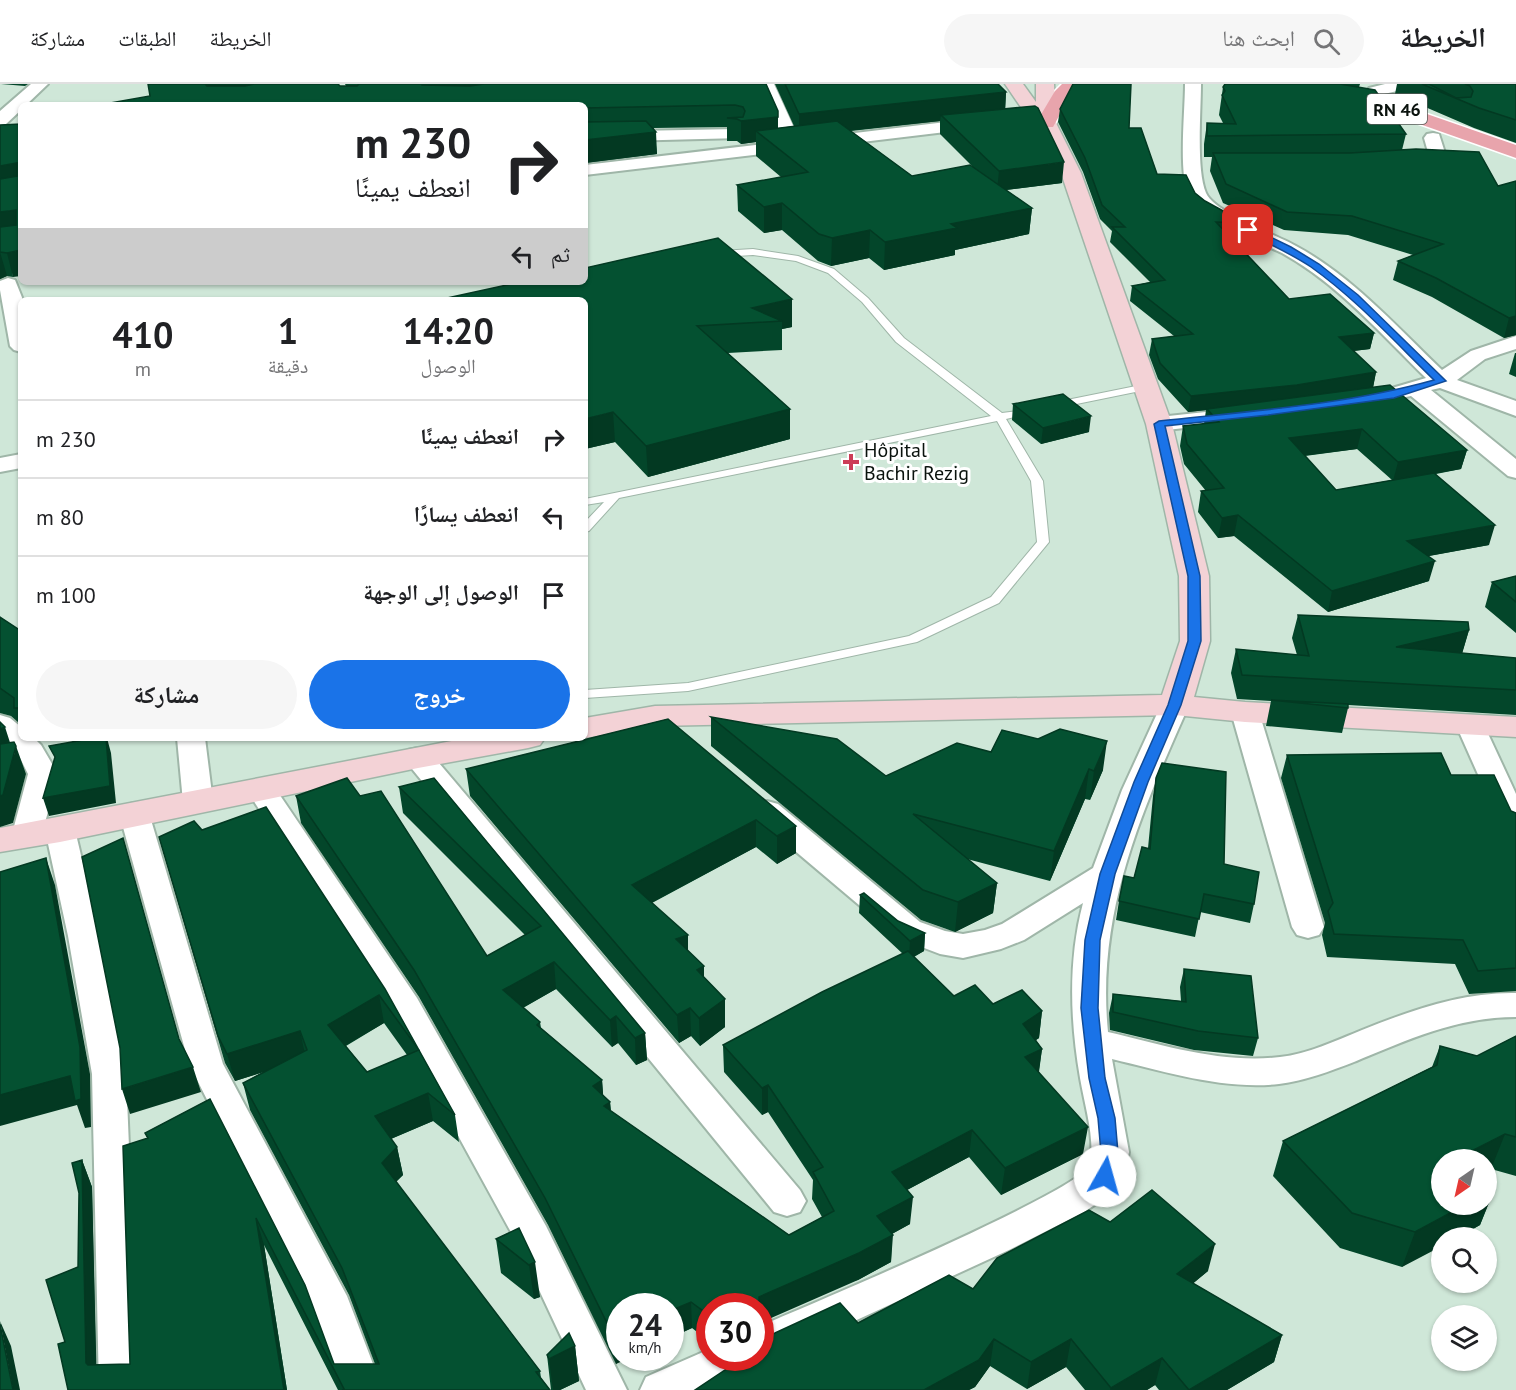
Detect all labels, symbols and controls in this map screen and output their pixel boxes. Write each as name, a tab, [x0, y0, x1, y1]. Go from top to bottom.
search box	[944, 14, 1364, 68]
text: الخريطة	[1400, 18, 1486, 55]
text: ابحث هنا	[1222, 24, 1295, 52]
text: مشاركة	[30, 25, 85, 52]
text: الطبقات	[118, 25, 177, 52]
text: الخريطة	[210, 25, 271, 52]
icon: search	[1310, 25, 1343, 58]
road number: RN 46	[1367, 94, 1427, 124]
text: 230 m	[355, 115, 471, 170]
icon: right	[492, 126, 570, 204]
text: انعطف يمينًا	[355, 170, 471, 204]
pin	[1222, 204, 1273, 255]
icon: arrive	[1231, 213, 1264, 246]
icon: left	[506, 240, 539, 273]
text: ثم	[551, 240, 570, 268]
text: 1	[278, 307, 298, 354]
text: 14:20	[402, 307, 494, 354]
text: 410	[112, 311, 173, 358]
text: دقيقة	[268, 353, 308, 379]
text: الوصول	[420, 353, 476, 379]
text: m	[135, 356, 151, 382]
text: انعطف يمينًا	[420, 422, 519, 450]
icon: right	[537, 423, 570, 456]
text: 230 m	[36, 425, 96, 453]
place label: Hôpital Bachir Rezig	[864, 437, 969, 486]
marker: Hôpital Bachir Rezig	[842, 453, 860, 471]
text: انعطف يسارًا	[414, 500, 519, 528]
icon: left	[537, 501, 570, 534]
text: 80 m	[36, 503, 84, 531]
text: الوصول إلى الوجهة	[363, 578, 519, 606]
icon: arrive	[537, 579, 570, 612]
text: 100 m	[36, 581, 96, 609]
button: مشاركة	[36, 660, 297, 729]
button: خروج	[309, 660, 570, 729]
position arrow	[1073, 1144, 1137, 1208]
north arrow	[1431, 1149, 1497, 1215]
map controls	[1431, 1149, 1497, 1371]
button: search	[1431, 1227, 1497, 1293]
speed limit sign: 30	[696, 1293, 774, 1371]
text: 24	[628, 1305, 662, 1344]
button: layers	[1431, 1305, 1497, 1371]
text: km/h	[629, 1338, 661, 1357]

